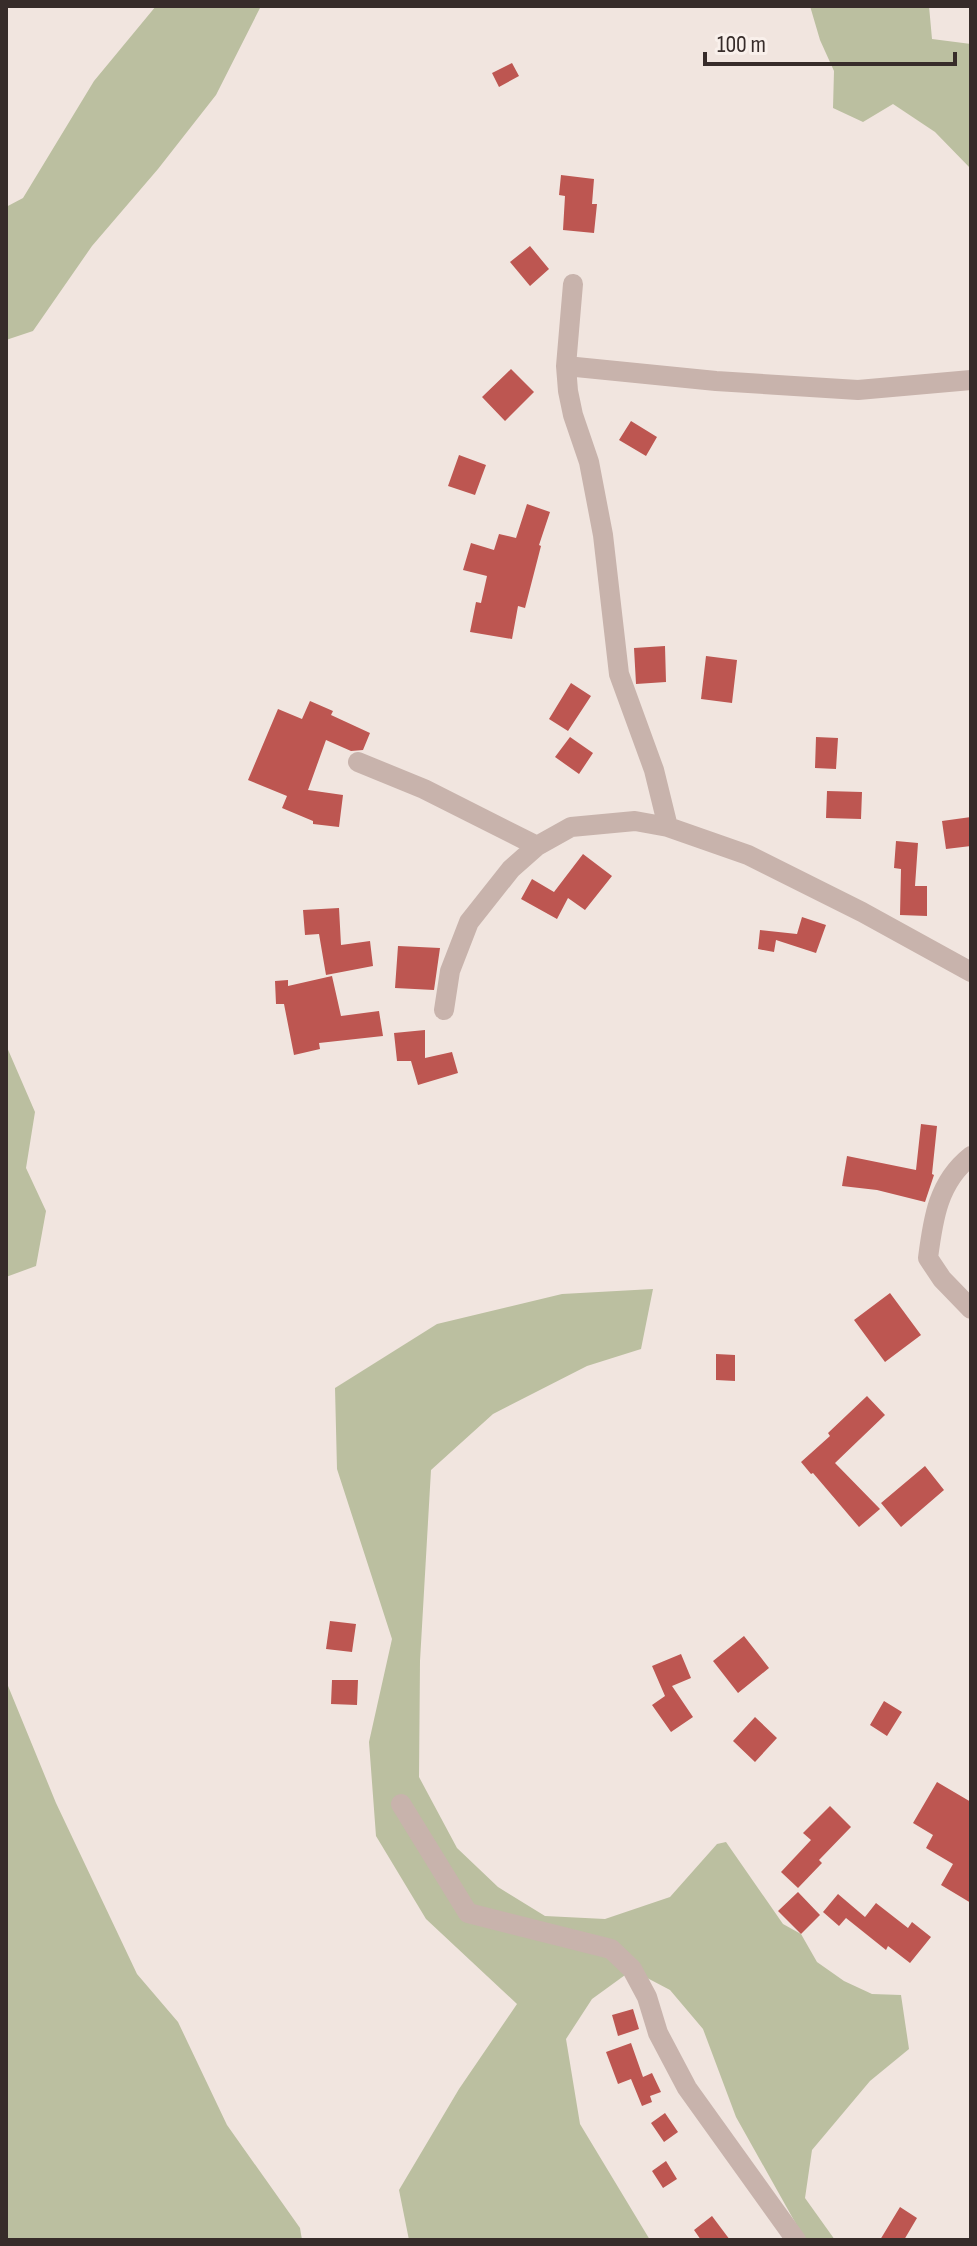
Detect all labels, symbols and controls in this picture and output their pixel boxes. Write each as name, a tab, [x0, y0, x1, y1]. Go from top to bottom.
scale bar	[705, 16, 955, 66]
text: 100 m	[717, 30, 766, 59]

